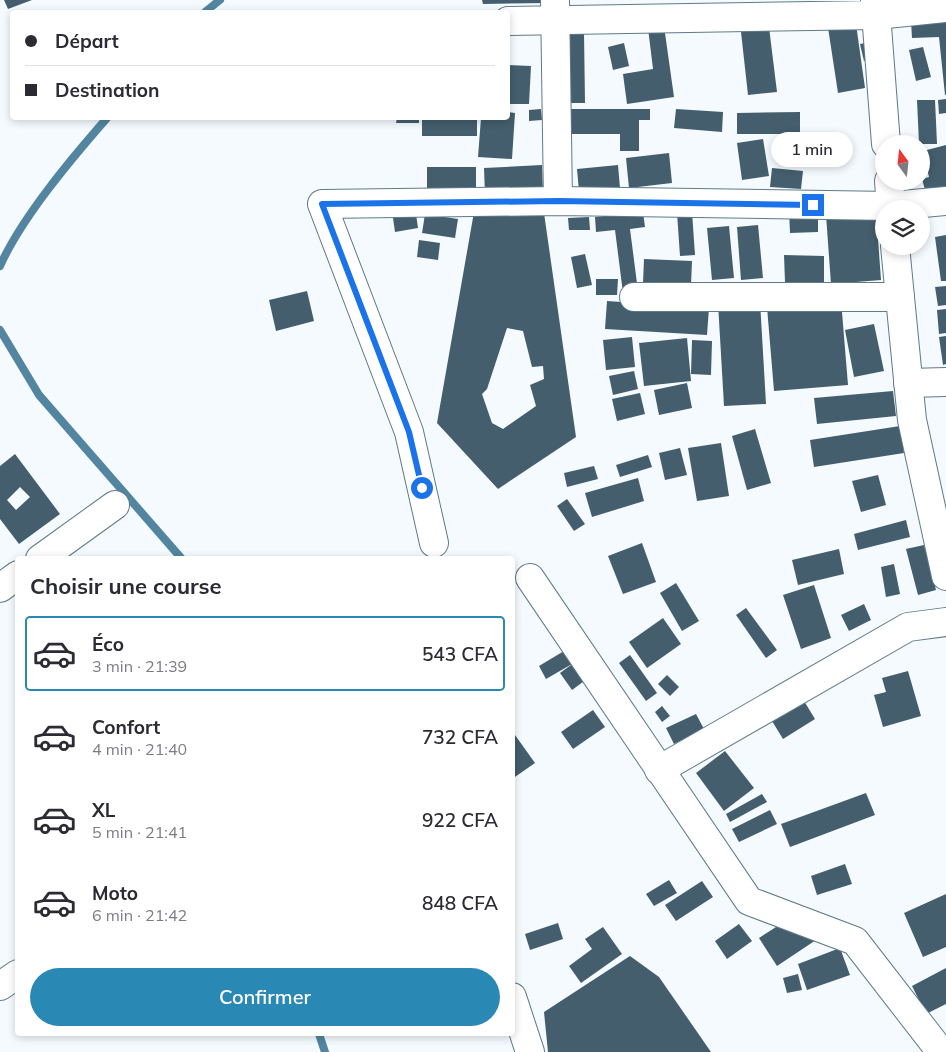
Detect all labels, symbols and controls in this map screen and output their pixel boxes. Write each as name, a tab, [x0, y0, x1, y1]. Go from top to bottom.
text: Départ	[55, 29, 119, 53]
text: Destination	[55, 78, 160, 102]
callout: 1 min	[772, 132, 854, 168]
north arrow	[875, 135, 930, 190]
map controls	[875, 135, 930, 255]
text: 1 min	[791, 139, 833, 159]
route end	[802, 194, 824, 216]
button: layers	[875, 200, 930, 255]
route start	[411, 477, 433, 499]
text: Choisir une course	[30, 572, 222, 600]
icon: car	[32, 631, 77, 676]
text: Éco	[92, 632, 124, 656]
text: 543 CFA	[422, 642, 498, 666]
text: 3 min · 21:39	[92, 656, 187, 676]
icon: car	[32, 714, 77, 759]
text: Confort	[92, 715, 160, 739]
text: 732 CFA	[422, 725, 498, 749]
text: 4 min · 21:40	[92, 739, 187, 759]
icon: car	[32, 797, 77, 842]
text: XL	[92, 798, 115, 822]
text: 922 CFA	[422, 808, 498, 832]
text: 5 min · 21:41	[92, 822, 187, 842]
icon: car	[32, 880, 77, 925]
text: Moto	[92, 881, 138, 905]
text: 848 CFA	[422, 891, 498, 915]
text: 6 min · 21:42	[92, 905, 187, 925]
button: Confirmer	[30, 968, 500, 1026]

